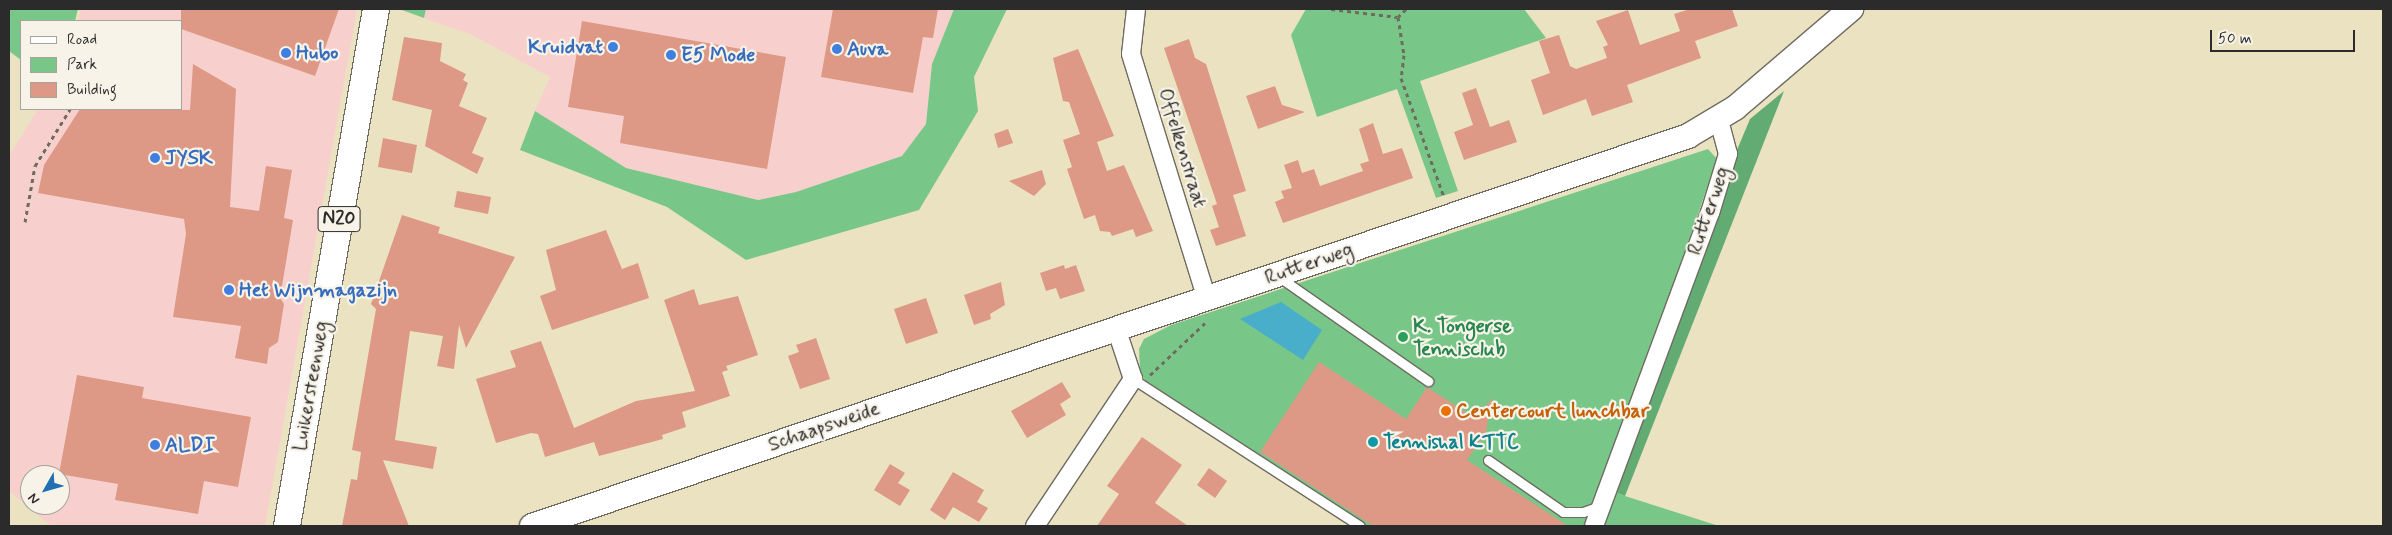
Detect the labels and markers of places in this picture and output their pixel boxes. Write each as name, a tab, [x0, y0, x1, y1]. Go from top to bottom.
place label: Kruidvat	[528, 35, 603, 59]
place label: Auva	[847, 37, 888, 61]
place label: Hubo	[296, 41, 338, 65]
marker: Kruidvat	[607, 41, 619, 53]
place label: E5 Mode	[681, 43, 755, 67]
marker: Auva	[831, 43, 843, 55]
marker: Hubo	[280, 47, 292, 59]
marker: E5 Mode	[665, 49, 677, 61]
place label: JYSK	[165, 146, 213, 170]
marker: JYSK	[149, 152, 161, 164]
place label: Het Wijnmagazijn	[239, 278, 400, 302]
marker: Het Wijnmagazijn	[223, 284, 235, 296]
place label: K. Tongerse Tennisclub	[1413, 314, 1512, 361]
marker: K. Tongerse Tennisclub	[1397, 331, 1409, 343]
place label: Centercourt lunchbar	[1456, 399, 1645, 423]
marker: Centercourt lunchbar	[1440, 405, 1452, 417]
place label: Tennishal KTTC	[1383, 430, 1524, 454]
place label: ALDI	[165, 433, 215, 457]
marker: Tennishal KTTC	[1367, 436, 1379, 448]
marker: ALDI	[149, 439, 161, 451]

